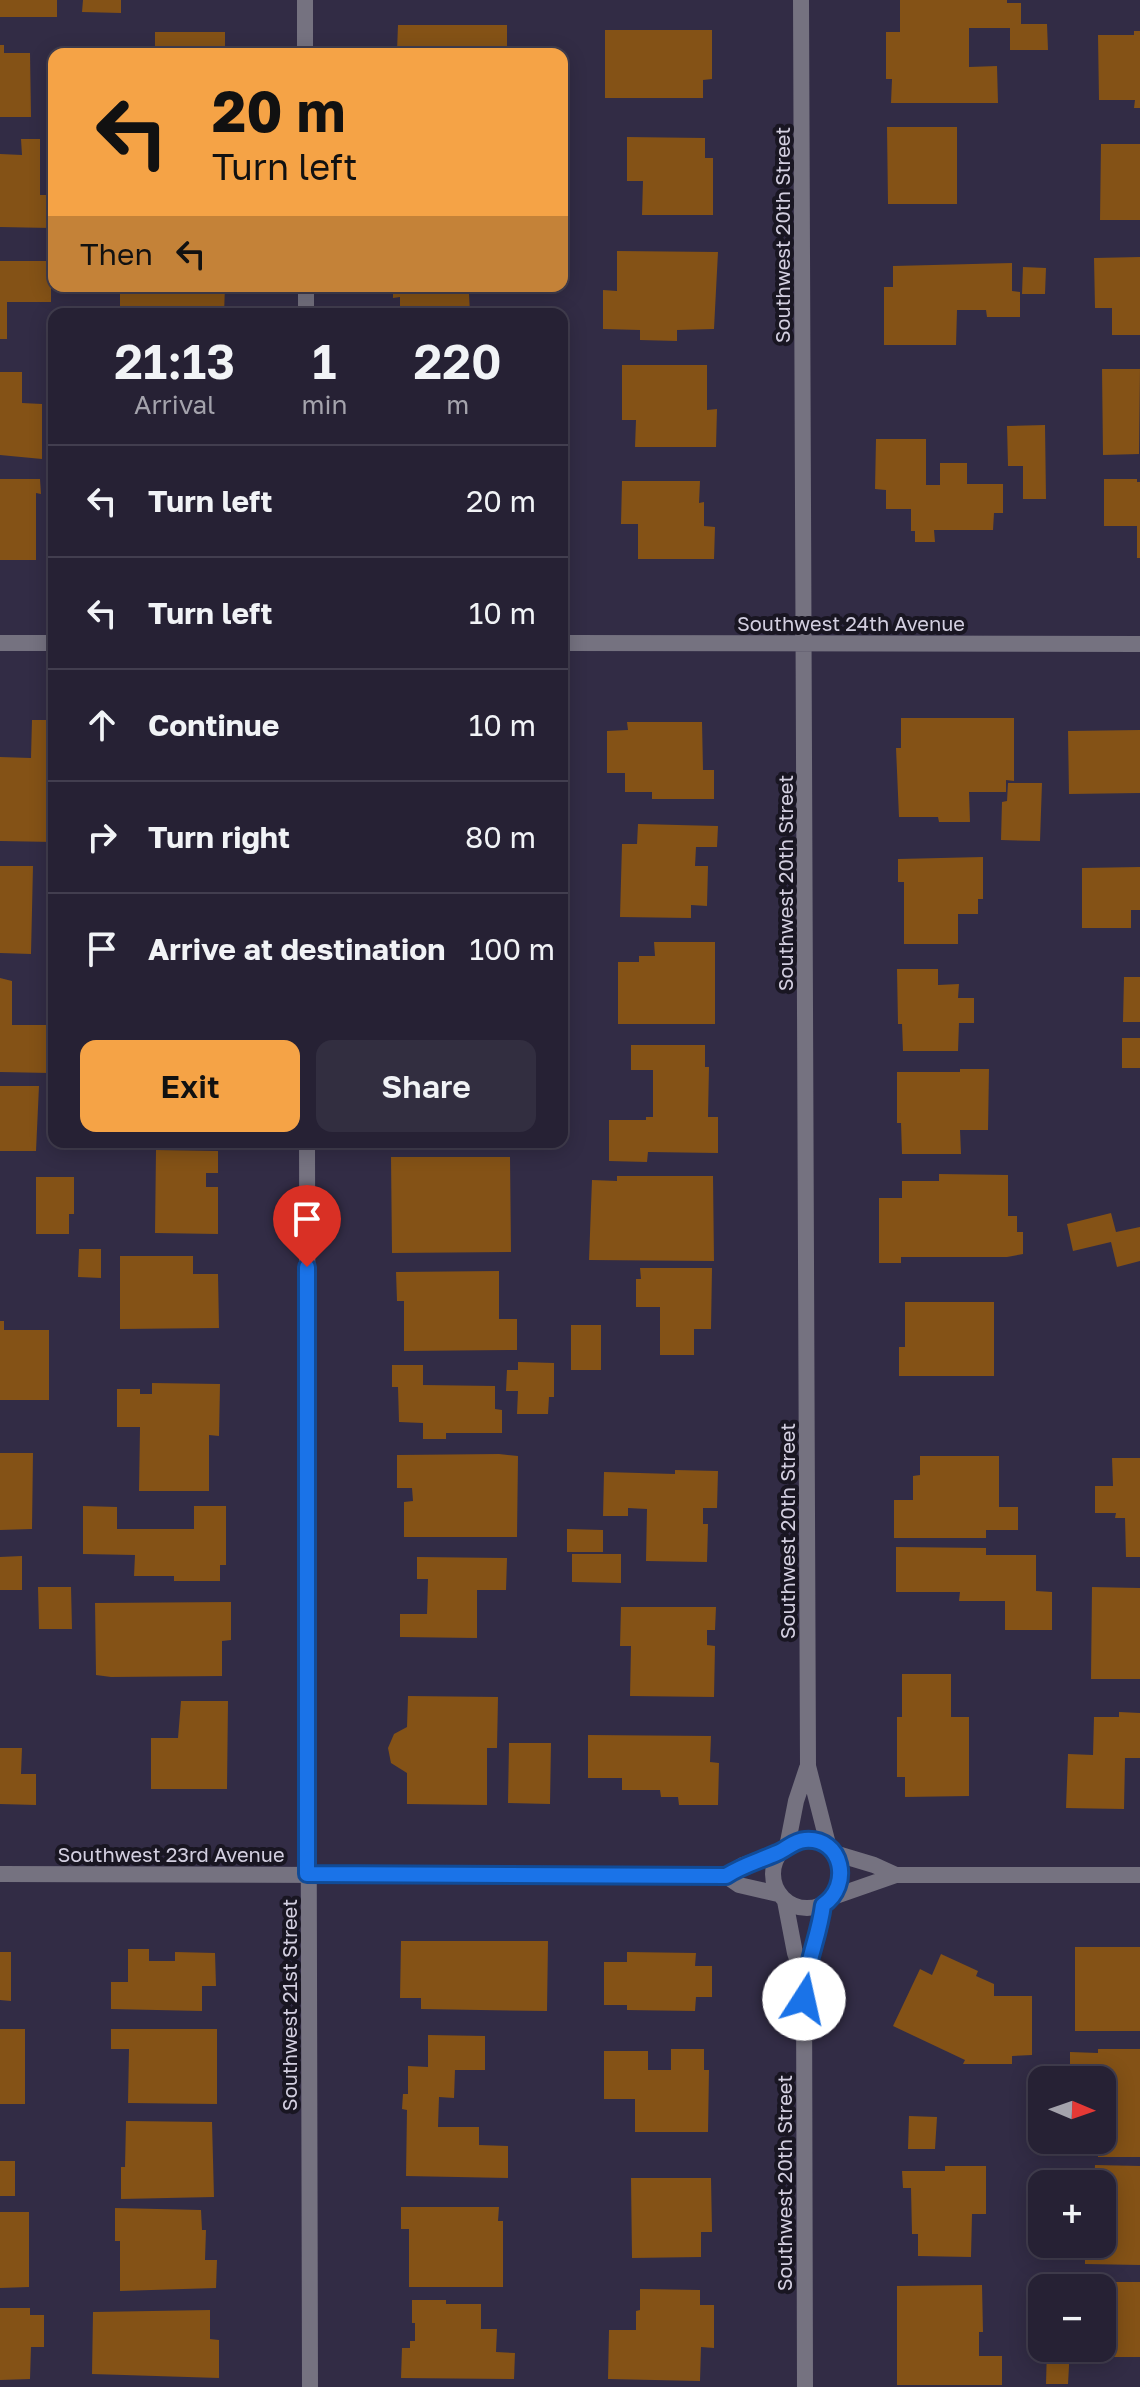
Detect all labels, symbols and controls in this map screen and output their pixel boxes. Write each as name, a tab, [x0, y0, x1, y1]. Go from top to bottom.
text: 20 m	[212, 77, 346, 144]
icon: left	[80, 80, 184, 184]
street label: Southwest 20th Street	[770, 127, 794, 343]
text: Turn left	[212, 145, 358, 188]
icon: left	[169, 232, 213, 276]
text: Then	[80, 236, 153, 272]
text: 21:13	[114, 332, 235, 390]
text: 1	[312, 332, 337, 390]
text: 220	[414, 332, 502, 390]
text: Arrival	[134, 389, 215, 420]
text: min	[301, 389, 347, 420]
text: m	[446, 389, 469, 420]
icon: left	[80, 479, 124, 523]
text: Turn left	[148, 483, 273, 519]
text: 20 m	[466, 483, 536, 519]
icon: left	[80, 591, 124, 635]
text: Turn left	[148, 595, 273, 631]
text: 10 m	[469, 595, 536, 631]
street label: Southwest 24th Avenue	[737, 611, 965, 635]
icon: ahead	[80, 703, 124, 747]
text: Continue	[148, 707, 279, 743]
text: 10 m	[469, 707, 536, 743]
street label: Southwest 20th Street	[773, 775, 797, 991]
icon: right	[80, 815, 124, 859]
text: Turn right	[148, 819, 290, 855]
text: 80 m	[465, 819, 536, 855]
icon: arrive	[80, 927, 124, 971]
text: Arrive at destination	[148, 931, 445, 967]
text: 100 m	[469, 931, 555, 967]
button: Exit	[80, 1040, 300, 1132]
button: Share	[316, 1040, 536, 1132]
pin	[273, 1185, 341, 1267]
icon: arrive	[285, 1197, 329, 1241]
street label: Southwest 20th Street	[775, 1423, 799, 1639]
street label: Southwest 23rd Avenue	[58, 1842, 285, 1866]
street label: Southwest 21st Street	[277, 1899, 301, 2111]
position arrow	[762, 1957, 846, 2041]
north arrow	[1028, 2066, 1116, 2154]
map controls	[1028, 2066, 1116, 2362]
street label: Southwest 20th Street	[772, 2075, 796, 2291]
button: +	[1028, 2170, 1116, 2258]
button: −	[1028, 2274, 1116, 2362]

